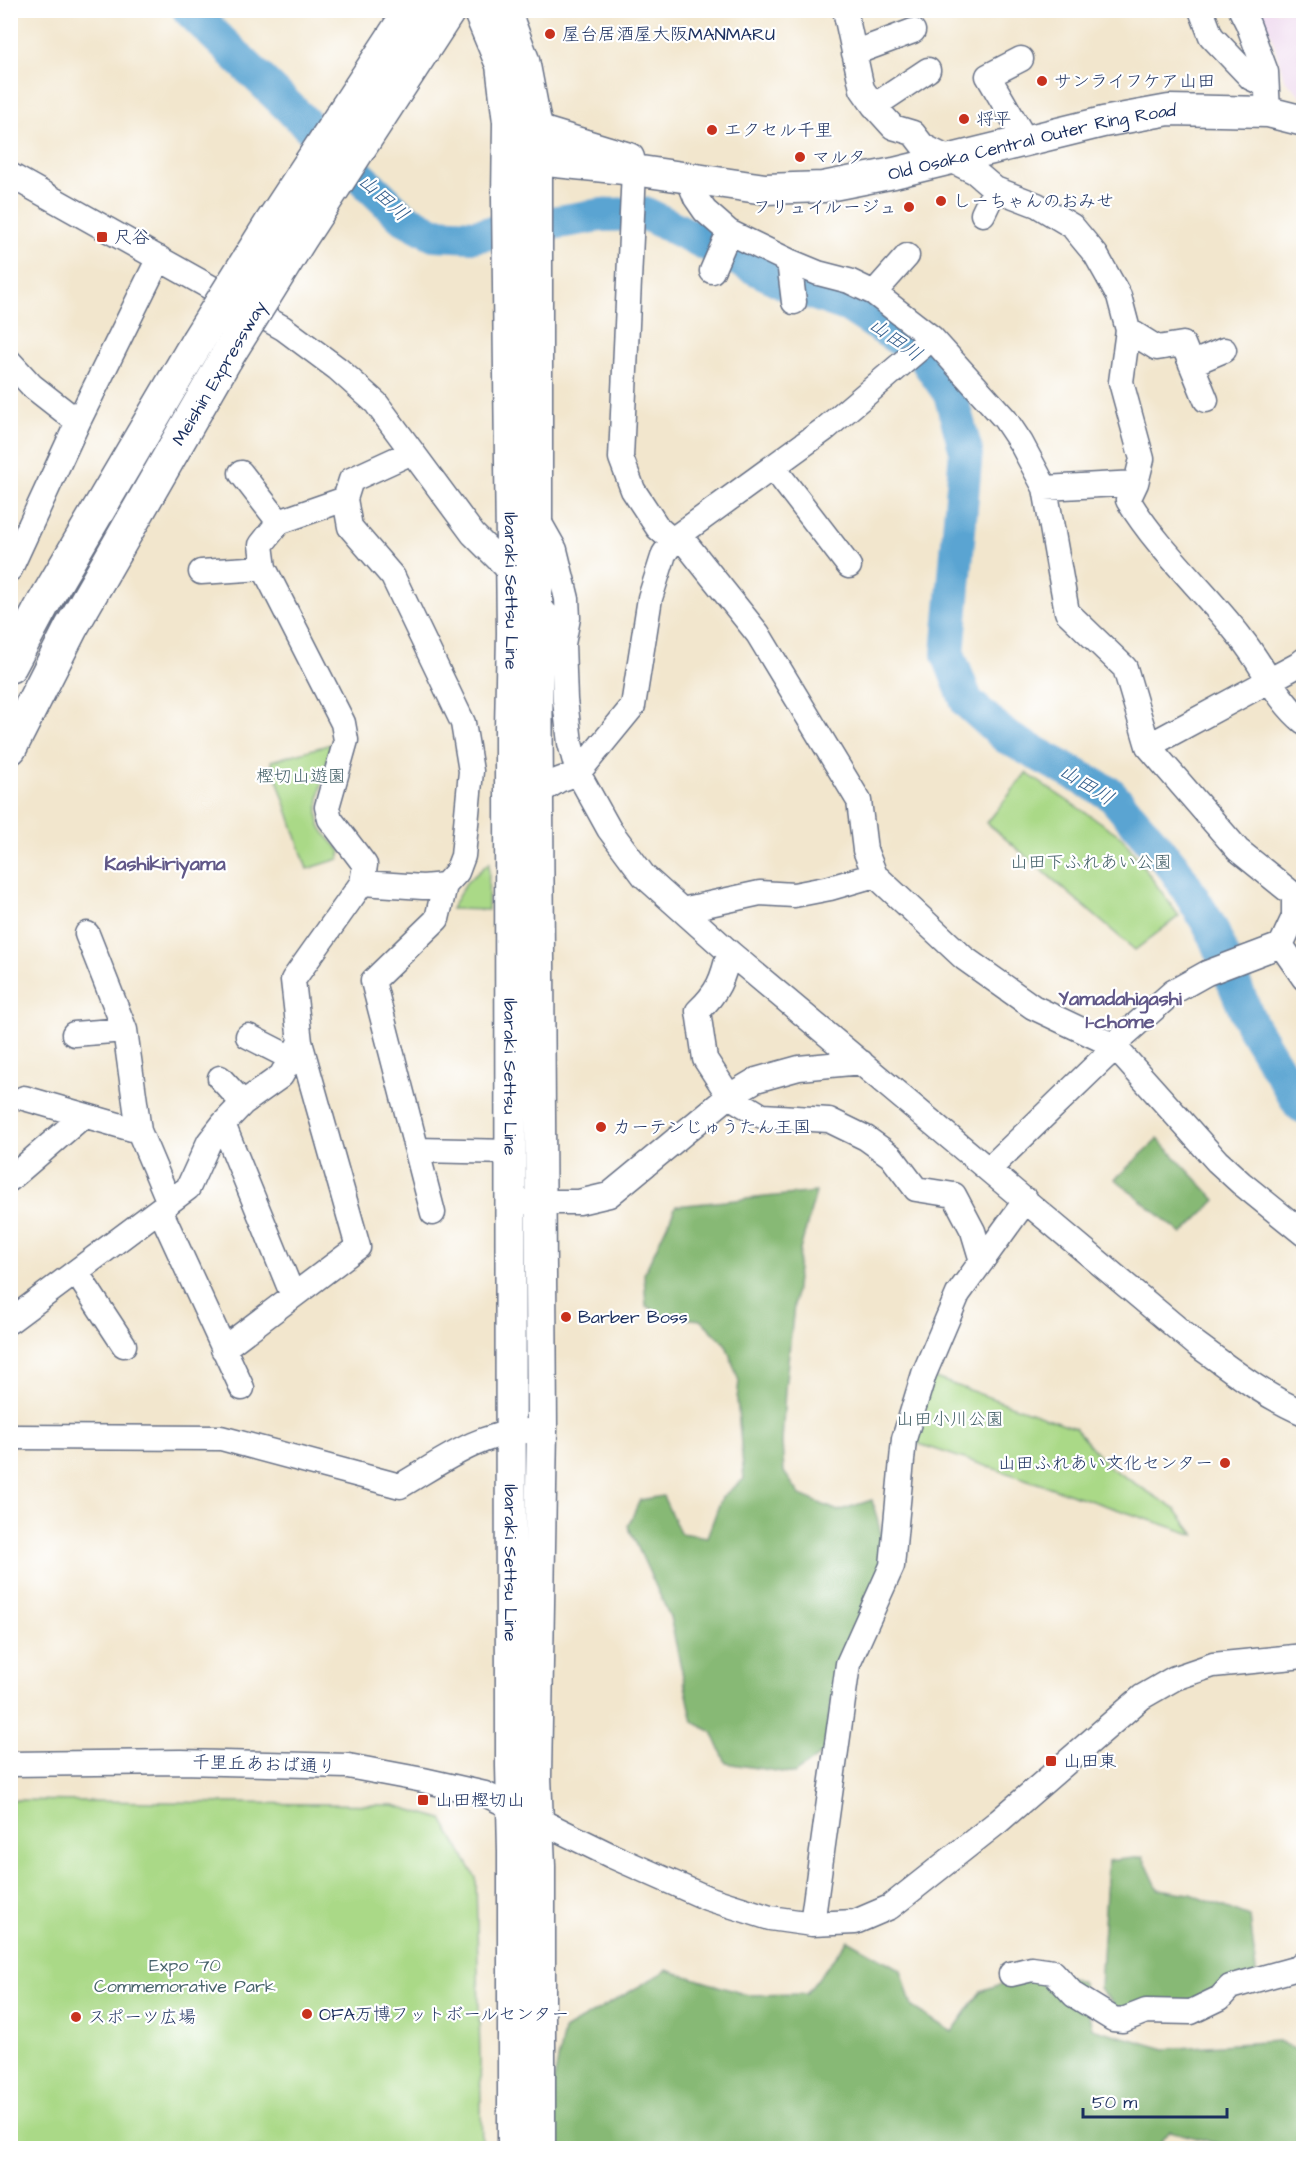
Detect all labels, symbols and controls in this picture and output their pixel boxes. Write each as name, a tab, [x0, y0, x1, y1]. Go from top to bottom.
place label: 屋台居酒屋大阪MANMARU	[562, 22, 775, 47]
marker: 屋台居酒屋大阪MANMARU	[543, 27, 557, 41]
place label: サンライフケア山田	[1054, 69, 1215, 94]
marker: サンライフケア山田	[1035, 74, 1049, 88]
street label: Old Osaka Central Outer Ring Road	[886, 98, 1176, 187]
place label: 将平	[976, 107, 1012, 132]
marker: 将平	[957, 112, 971, 126]
place label: エクセル千里	[724, 118, 833, 143]
marker: エクセル千里	[705, 123, 719, 137]
place label: マルタ	[812, 145, 866, 170]
marker: マルタ	[793, 150, 807, 164]
water label: 山田川	[352, 167, 415, 228]
place label: しーちゃんのおみせ	[953, 189, 1114, 214]
marker: しーちゃんのおみせ	[934, 194, 948, 208]
place label: フリュイルージュ	[753, 195, 897, 220]
marker: フリュイルージュ	[902, 200, 916, 214]
place label: 尺谷	[114, 225, 150, 250]
marker: 尺谷	[95, 230, 109, 244]
street label: Meishin Expressway	[166, 296, 273, 451]
water label: 山田川	[863, 311, 928, 369]
street label: Ibaraki Settsu Line	[498, 512, 524, 670]
water label: 山田川	[1054, 757, 1119, 813]
park label: 樫切山遊園	[256, 764, 346, 789]
district label: Kashikiriyama	[104, 850, 227, 879]
park label: 山田下ふれあい公園	[1010, 850, 1172, 875]
district label: Yamadahigashi 1-chome	[1058, 985, 1183, 1036]
street label: Ibaraki Settsu Line	[497, 998, 522, 1156]
place label: カーテンじゅうたん王国	[613, 1115, 811, 1140]
marker: カーテンじゅうたん王国	[594, 1120, 608, 1134]
place label: Barber Boss	[578, 1305, 688, 1330]
marker: Barber Boss	[559, 1310, 573, 1324]
park label: 山田小川公園	[896, 1407, 1004, 1432]
place label: 山田ふれあい文化センター	[998, 1451, 1213, 1476]
marker: 山田ふれあい文化センター	[1218, 1456, 1232, 1470]
street label: Ibaraki Settsu Line	[498, 1484, 523, 1642]
street label: 千里丘あおば通り	[192, 1749, 336, 1780]
place label: 山田東	[1063, 1749, 1117, 1774]
marker: 山田東	[1044, 1754, 1058, 1768]
place label: 山田樫切山	[435, 1788, 525, 1813]
marker: 山田樫切山	[416, 1793, 430, 1807]
park label: Expo '70 Commemorative Park	[94, 1953, 276, 1999]
place label: OFA万博フットボールセンター	[319, 2002, 569, 2027]
place label: スポーツ広場	[88, 2005, 196, 2030]
marker: OFA万博フットボールセンター	[300, 2007, 314, 2021]
marker: スポーツ広場	[69, 2010, 83, 2024]
scale bar	[1083, 2081, 1227, 2119]
text: 50 m	[1092, 2090, 1137, 2115]

